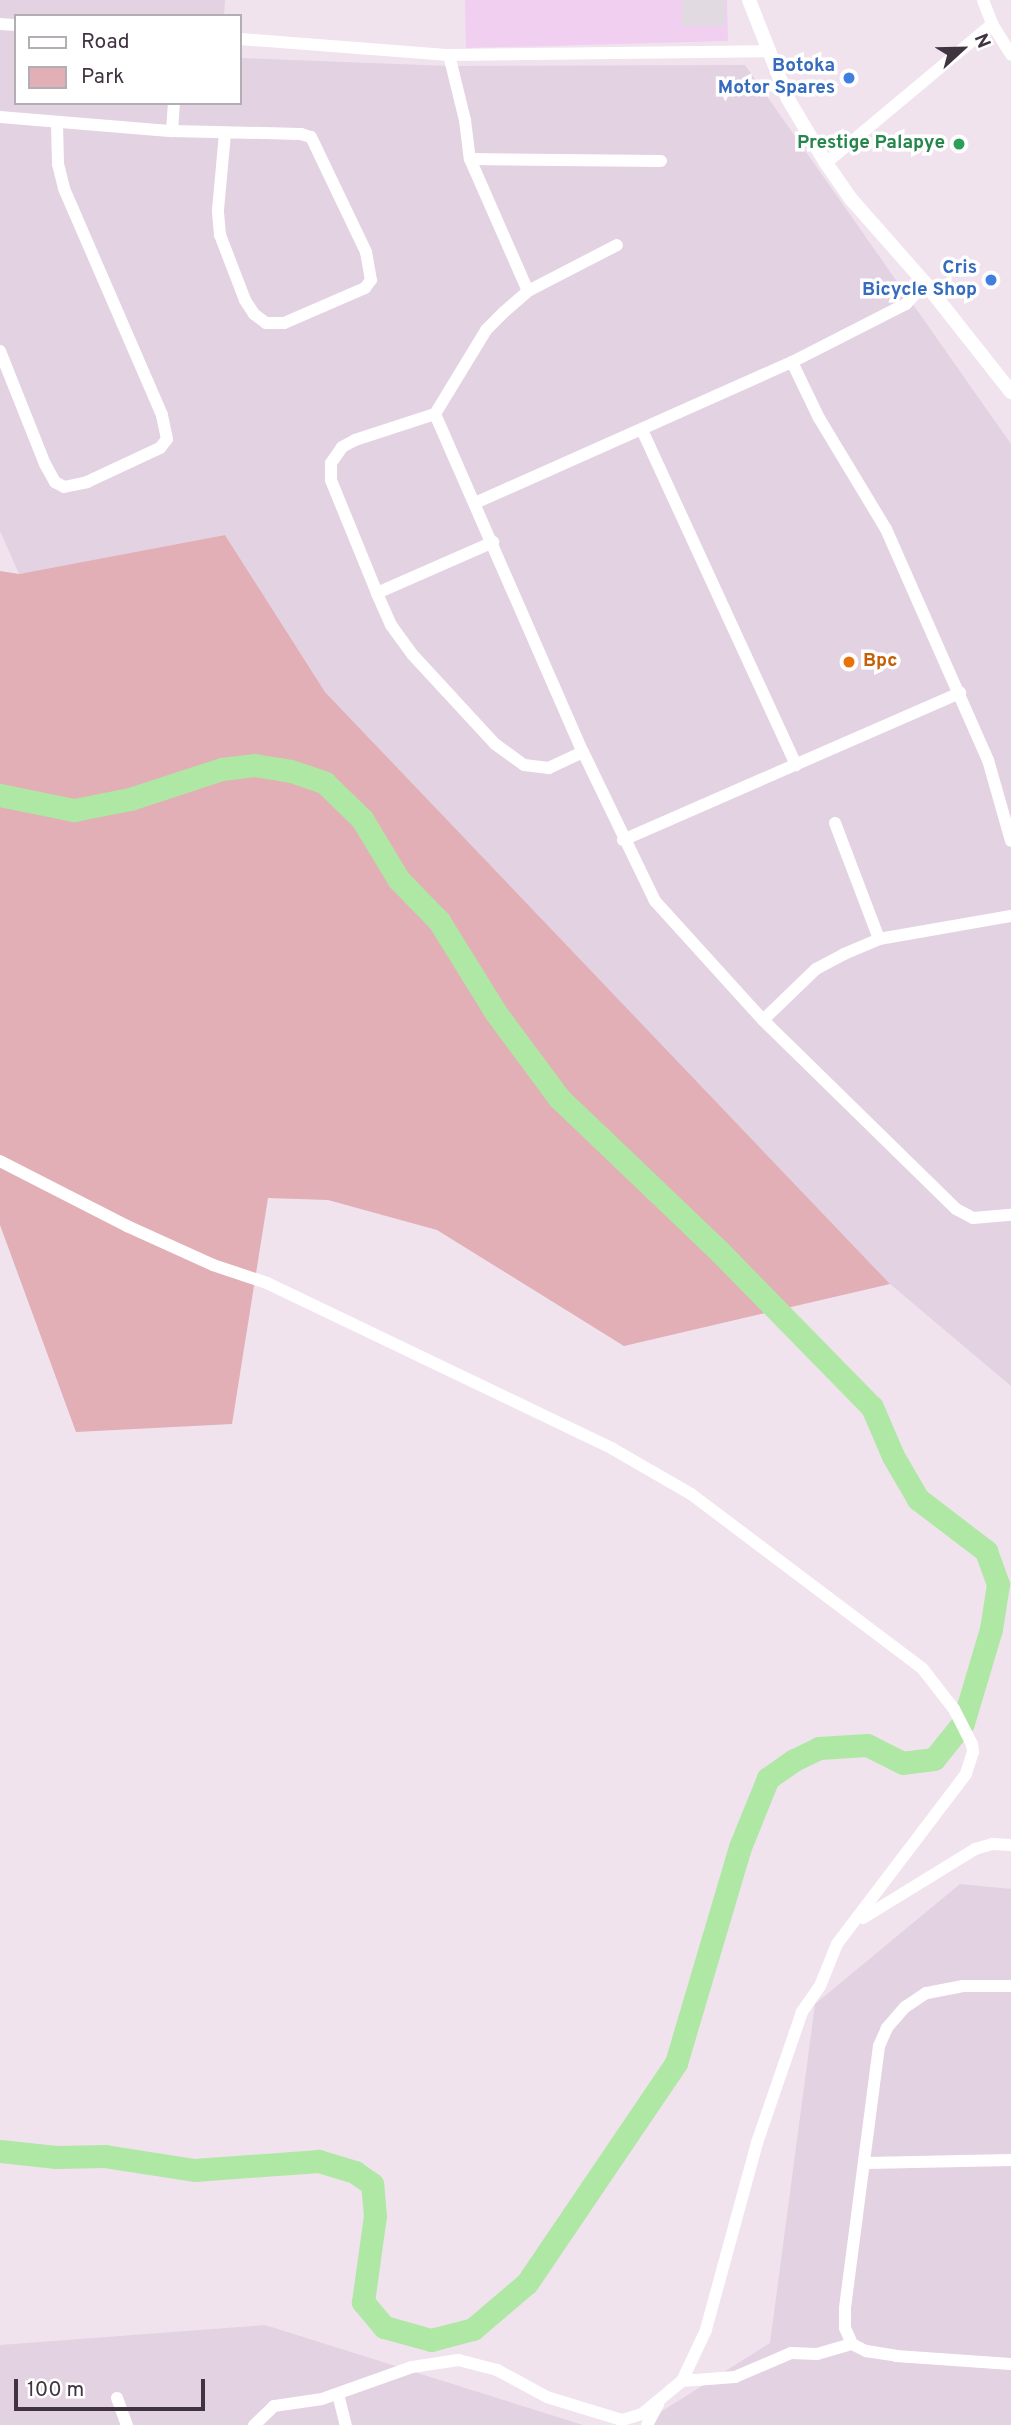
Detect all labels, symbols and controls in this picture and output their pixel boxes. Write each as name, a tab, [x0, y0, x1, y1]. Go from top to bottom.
legend	[14, 14, 242, 105]
north arrow	[927, 14, 997, 84]
text: Road	[81, 29, 130, 56]
text: N	[968, 30, 995, 52]
place label: Botoka Motor Spares	[718, 56, 835, 100]
text: Park	[81, 64, 124, 91]
marker: Botoka Motor Spares	[841, 70, 857, 86]
place label: Prestige Palapye	[797, 133, 945, 155]
marker: Prestige Palapye	[951, 136, 967, 152]
place label: Cris Bicycle Shop	[862, 258, 977, 302]
marker: Cris Bicycle Shop	[983, 272, 999, 288]
place label: Bpc	[863, 651, 897, 673]
marker: Bpc	[841, 654, 857, 670]
scale bar	[18, 2366, 208, 2410]
text: 100 m	[27, 2377, 84, 2404]

